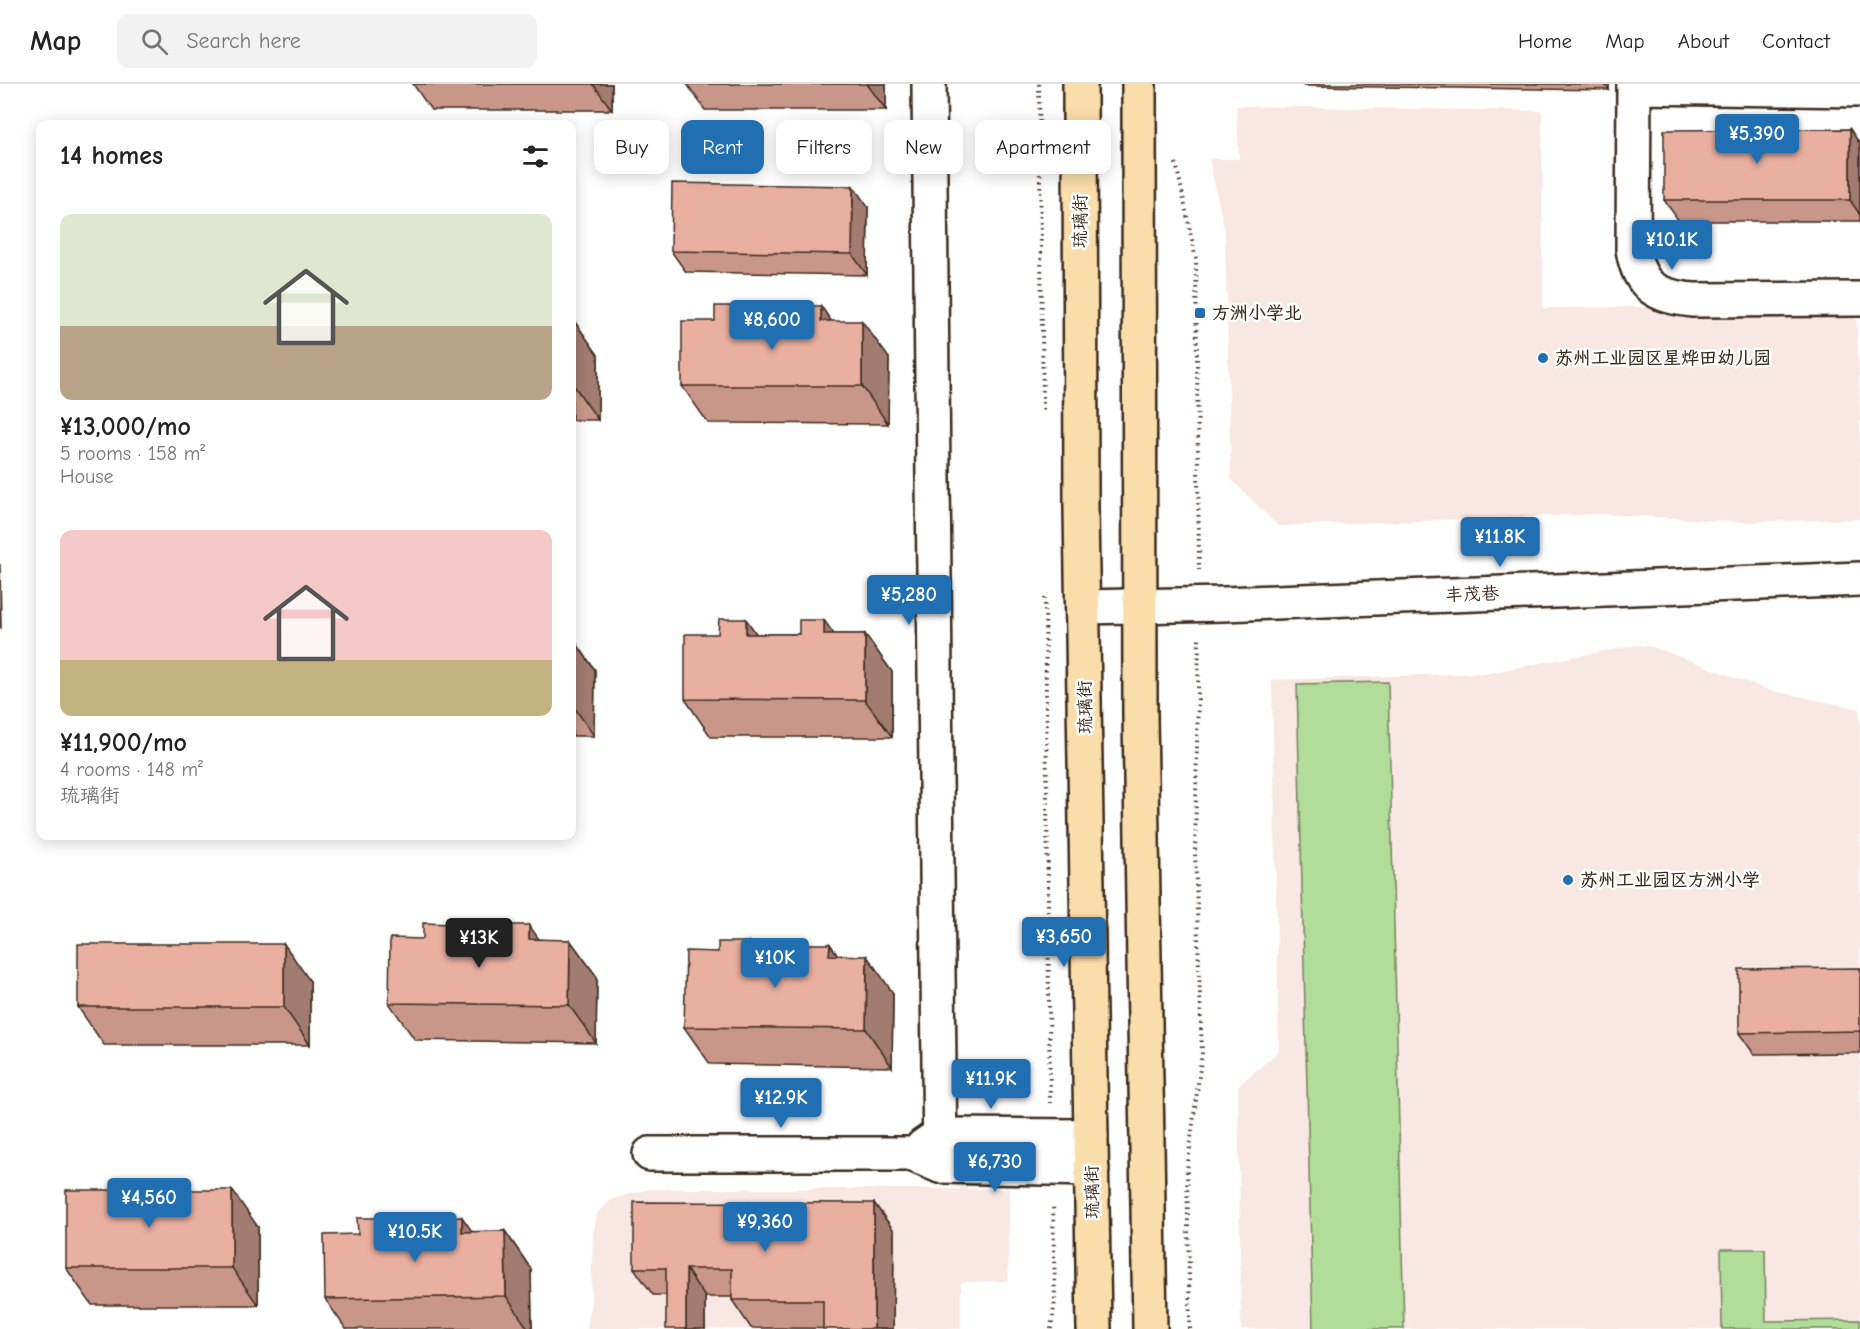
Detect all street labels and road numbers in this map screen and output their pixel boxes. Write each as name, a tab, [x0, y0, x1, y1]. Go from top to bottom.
street label: 琉璃街	[1070, 194, 1091, 248]
street label: 丰茂巷	[1445, 583, 1499, 606]
street label: 琉璃街	[1075, 680, 1096, 734]
street label: 琉璃街	[1082, 1165, 1103, 1219]

